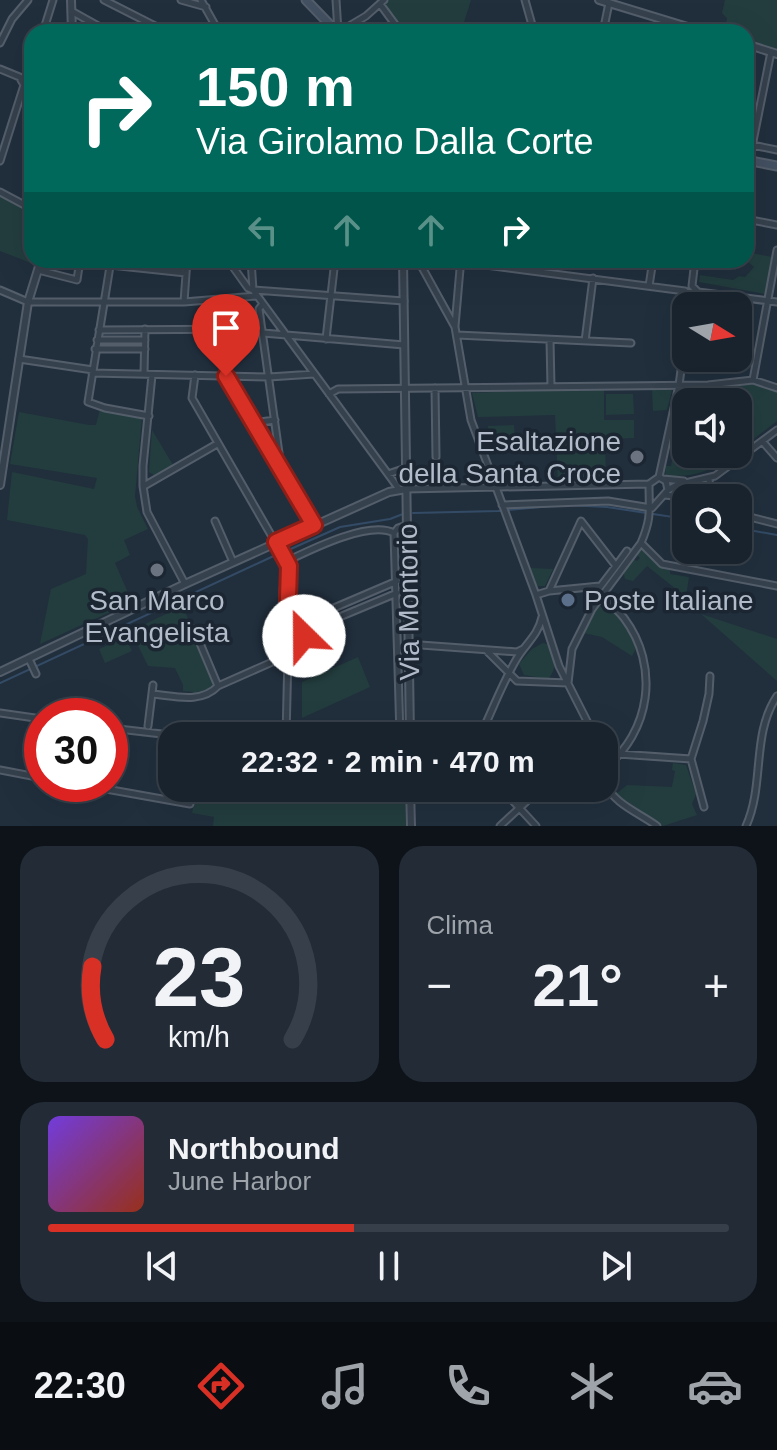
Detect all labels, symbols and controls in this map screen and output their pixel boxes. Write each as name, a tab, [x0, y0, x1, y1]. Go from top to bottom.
text: 150 m	[196, 55, 355, 118]
icon: right	[64, 56, 168, 160]
text: Via Girolamo Dalla Corte	[196, 121, 594, 162]
icon: left	[241, 208, 285, 252]
icon: ahead	[325, 208, 369, 252]
icon: ahead	[409, 208, 453, 252]
icon: right	[493, 208, 537, 252]
north arrow	[672, 292, 752, 372]
map controls	[672, 292, 752, 564]
pin	[192, 294, 260, 376]
icon: arrive	[204, 306, 248, 350]
button: sound	[672, 388, 752, 468]
place label: Esaltazione della Santa Croce	[398, 426, 621, 489]
marker: Esaltazione della Santa Croce	[628, 448, 646, 466]
button: search	[672, 484, 752, 564]
street label: Via Montorio	[392, 523, 425, 681]
marker: San Marco Evangelista	[148, 561, 166, 579]
place label: San Marco Evangelista	[85, 585, 230, 648]
place label: Poste Italiane	[584, 585, 754, 616]
marker: Poste Italiane	[559, 591, 577, 609]
position arrow	[262, 594, 346, 678]
speed limit sign: 30	[24, 698, 128, 802]
text: 22:32 · 2 min · 470 m	[241, 745, 535, 778]
text: Clima	[427, 910, 493, 940]
text: 23	[153, 931, 246, 1024]
text: 21°	[532, 952, 623, 1019]
text: −	[427, 961, 452, 1010]
text: +	[703, 961, 729, 1010]
text: km/h	[168, 1021, 230, 1053]
text: Northbound	[168, 1132, 340, 1165]
text: June Harbor	[168, 1166, 311, 1196]
icon: previous	[140, 1244, 184, 1288]
icon: pause	[367, 1244, 411, 1288]
icon: next	[594, 1244, 638, 1288]
icon: directions	[193, 1358, 249, 1414]
icon: music	[317, 1358, 373, 1414]
icon: phone	[440, 1358, 496, 1414]
icon: climate	[564, 1358, 620, 1414]
icon: car	[687, 1358, 743, 1414]
text: 22:30	[34, 1365, 126, 1406]

